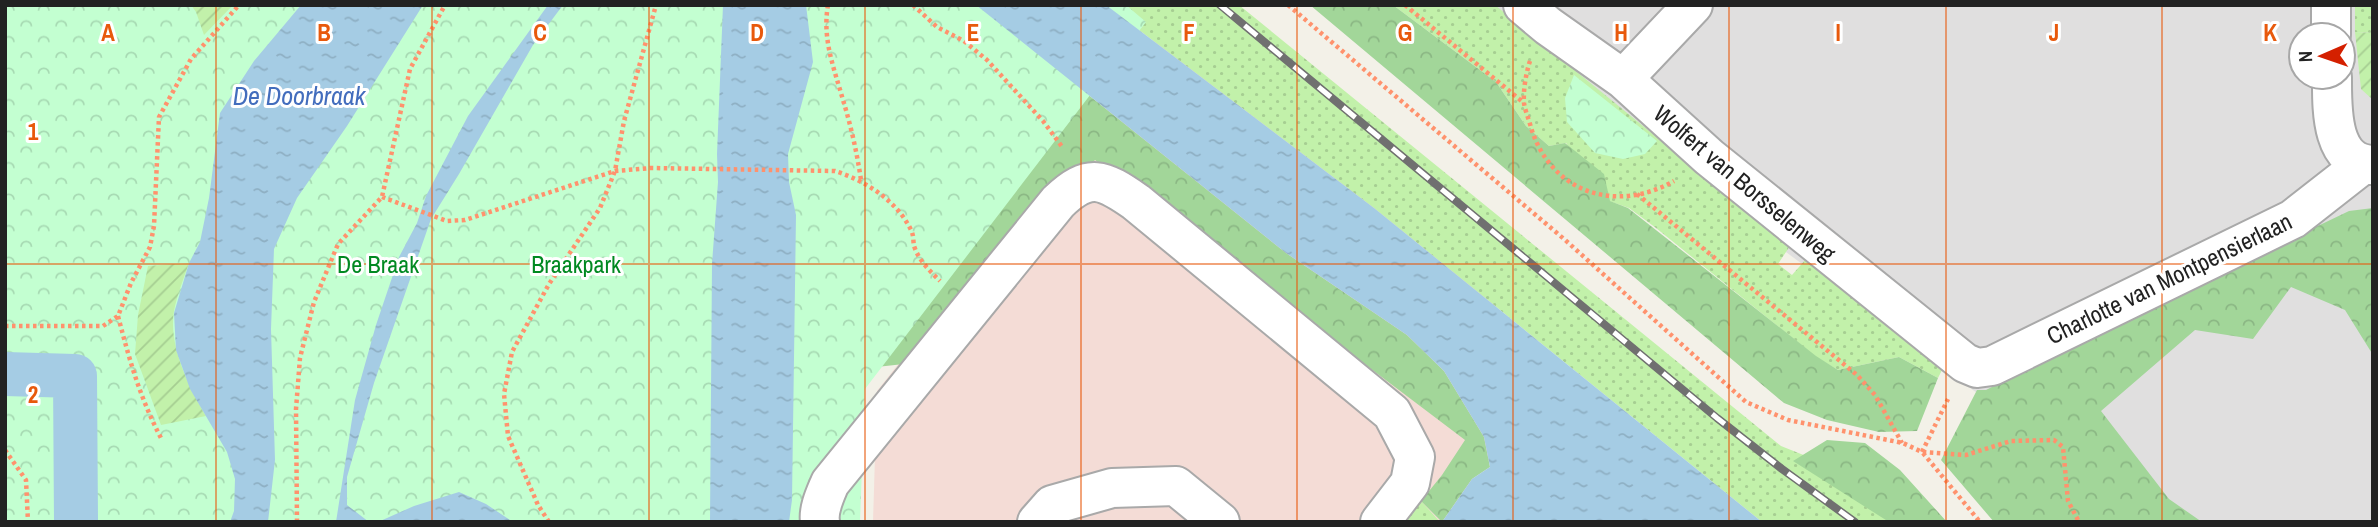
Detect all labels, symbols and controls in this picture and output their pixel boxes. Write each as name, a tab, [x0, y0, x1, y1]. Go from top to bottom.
text: A	[101, 17, 115, 48]
text: B	[317, 17, 331, 48]
text: C	[533, 17, 547, 48]
text: D	[750, 17, 764, 48]
text: E	[967, 17, 979, 48]
text: F	[1183, 17, 1195, 48]
text: G	[1398, 17, 1412, 48]
text: H	[1614, 17, 1628, 48]
text: I	[1835, 17, 1841, 48]
text: J	[2049, 17, 2059, 48]
text: K	[2263, 17, 2277, 48]
north arrow	[2287, 21, 2357, 91]
text: N	[2292, 51, 2318, 63]
water label: De Doorbraak	[233, 78, 367, 113]
street label: Wolfert van Borsselenweg	[1647, 97, 1843, 269]
text: 1	[28, 116, 39, 147]
street label: Charlotte van Montpensierlaan	[2041, 205, 2297, 351]
park label: De Braak	[337, 248, 419, 280]
park label: Braakpark	[531, 248, 621, 280]
text: 2	[28, 379, 38, 410]

